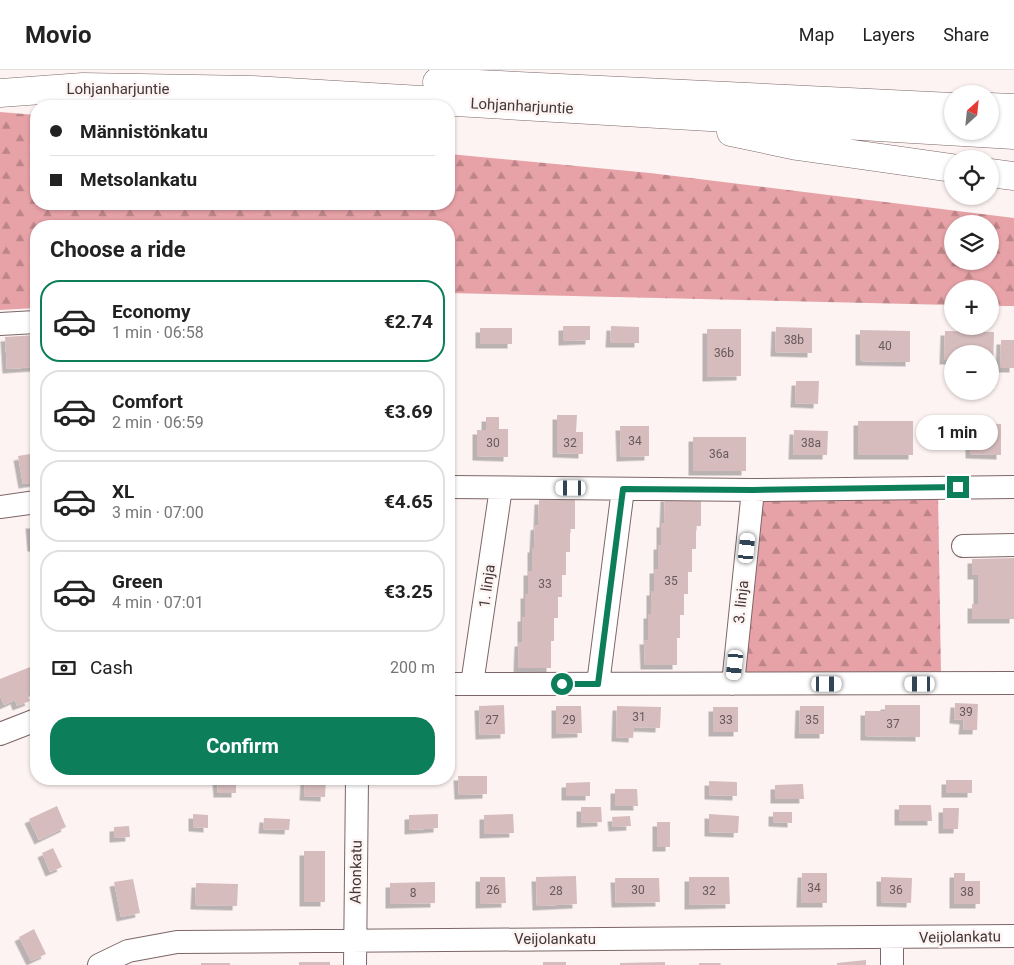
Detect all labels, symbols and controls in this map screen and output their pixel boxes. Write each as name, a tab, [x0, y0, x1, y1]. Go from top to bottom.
text: Movio	[25, 21, 91, 49]
text: Map	[799, 24, 834, 45]
text: Layers	[862, 24, 915, 45]
text: Share	[943, 24, 989, 45]
street label: Lohjanharjuntie	[66, 80, 170, 98]
north arrow	[944, 85, 999, 140]
map controls	[944, 85, 999, 400]
street label: Lohjanharjuntie	[470, 94, 574, 118]
text: Männistönkatu	[80, 120, 208, 143]
button: locate	[944, 150, 999, 205]
text: Metsolankatu	[80, 168, 197, 191]
button: layers	[944, 215, 999, 270]
text: Choose a ride	[50, 237, 186, 262]
button: +	[944, 280, 999, 335]
icon: car	[52, 299, 97, 344]
text: Economy	[112, 300, 191, 323]
text: €2.74	[384, 310, 433, 333]
text: 1 min · 06:58	[112, 323, 204, 342]
house number: 38b	[784, 333, 804, 347]
house number: 40	[878, 339, 892, 353]
button: −	[944, 345, 999, 400]
house number: 36b	[714, 346, 734, 360]
icon: car	[52, 389, 97, 434]
text: Comfort	[112, 390, 183, 413]
text: €3.69	[384, 400, 433, 423]
text: 2 min · 06:59	[112, 413, 204, 432]
callout: 1 min	[917, 414, 999, 450]
text: 1 min	[937, 423, 977, 442]
house number: 34	[628, 434, 642, 448]
house number: 30	[486, 436, 500, 450]
house number: 32	[563, 436, 577, 450]
house number: 38a	[801, 436, 821, 450]
house number: 36a	[709, 447, 729, 461]
route end	[947, 476, 969, 498]
icon: car	[52, 479, 97, 524]
text: XL	[112, 480, 134, 503]
car	[556, 481, 586, 496]
text: €4.65	[384, 490, 433, 513]
text: 3 min · 07:00	[112, 503, 204, 522]
car	[737, 532, 756, 564]
street label: 1. linja	[475, 563, 499, 609]
icon: car	[52, 569, 97, 614]
text: Green	[112, 570, 163, 593]
house number: 35	[664, 574, 678, 588]
house number: 33	[538, 577, 552, 591]
street label: 3. linja	[730, 579, 752, 625]
text: €3.25	[384, 580, 433, 603]
text: 4 min · 07:01	[112, 593, 204, 612]
car	[725, 649, 744, 681]
icon: cash	[50, 654, 78, 682]
text: Cash	[90, 656, 133, 679]
text: 200 m	[390, 658, 435, 677]
route start	[551, 673, 573, 695]
car	[812, 677, 842, 692]
car	[905, 677, 935, 692]
house number: 39	[959, 705, 973, 719]
house number: 31	[632, 710, 646, 724]
house number: 27	[485, 713, 499, 727]
house number: 29	[562, 713, 576, 727]
house number: 33	[719, 713, 733, 727]
house number: 35	[805, 713, 819, 727]
button: Confirm	[50, 717, 435, 775]
house number: 37	[886, 717, 900, 731]
street label: Ahonkatu	[346, 840, 366, 904]
house number: 34	[807, 881, 821, 895]
house number: 26	[486, 883, 500, 897]
house number: 30	[631, 883, 645, 897]
house number: 36	[889, 883, 903, 897]
house number: 28	[549, 884, 563, 898]
house number: 32	[702, 884, 716, 898]
house number: 38	[960, 885, 974, 899]
house number: 8	[410, 886, 417, 900]
street label: Veijolankatu	[919, 927, 1001, 947]
street label: Veijolankatu	[514, 930, 596, 948]

